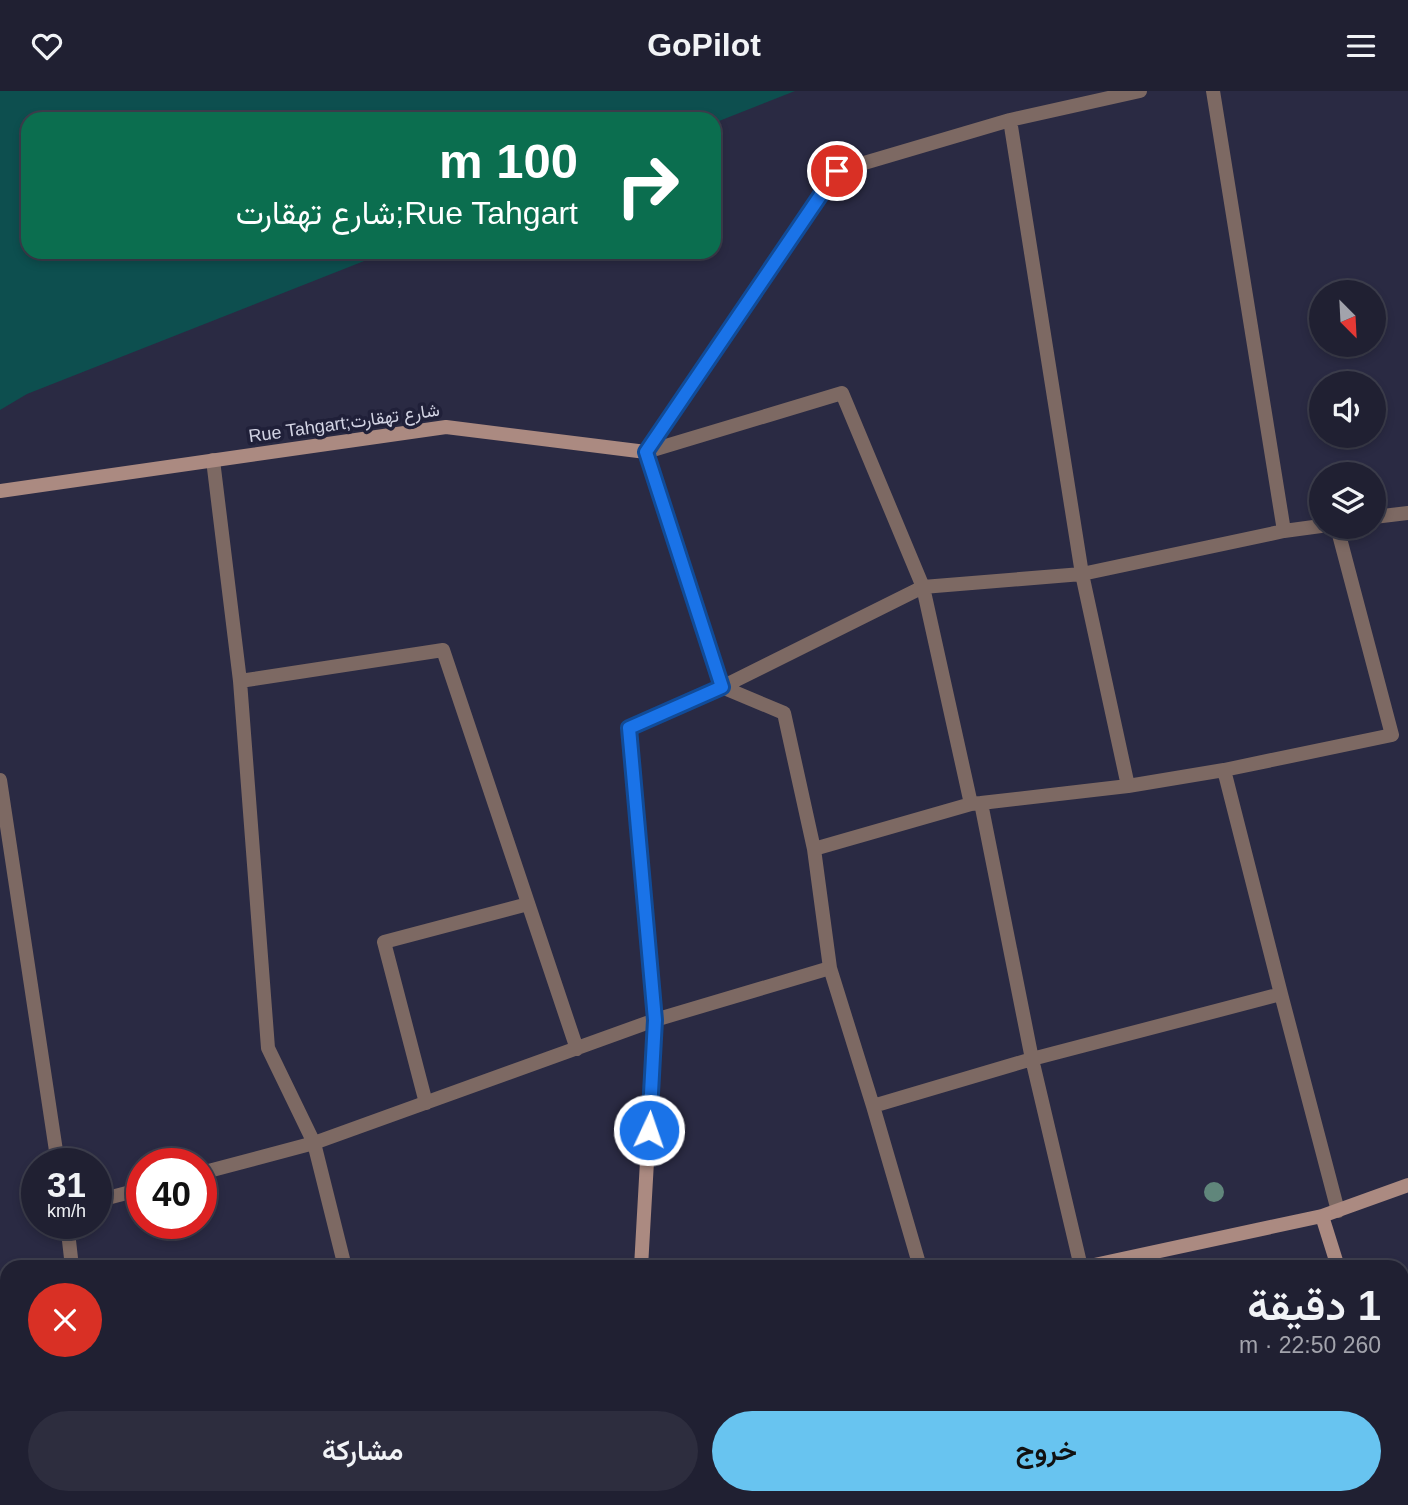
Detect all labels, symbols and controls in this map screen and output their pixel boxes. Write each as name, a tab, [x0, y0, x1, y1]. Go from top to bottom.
icon: heart	[28, 27, 66, 65]
text: GoPilot	[647, 27, 761, 63]
icon: menu	[1342, 27, 1380, 65]
text: 100 m	[439, 134, 578, 188]
icon: right	[602, 140, 693, 231]
pin	[807, 141, 867, 201]
icon: arrive	[818, 152, 856, 190]
text: Rue Tahgart;شارع تهقارت	[236, 195, 578, 231]
north arrow	[1309, 280, 1386, 357]
map controls	[1309, 280, 1386, 539]
button: sound	[1309, 371, 1386, 448]
street label: Rue Tahgart;شارع تهقارت	[247, 400, 441, 448]
button: layers	[1309, 462, 1386, 539]
position arrow	[612, 1093, 686, 1167]
speed limit sign: 40	[126, 1148, 217, 1239]
text: 31	[47, 1165, 86, 1204]
text: km/h	[47, 1201, 86, 1221]
text: 1 دقيقة	[1247, 1282, 1381, 1329]
button: close	[28, 1283, 102, 1357]
text: 260 m · 22:50	[1239, 1332, 1381, 1358]
button: مشاركة	[28, 1411, 698, 1491]
button: خروج	[712, 1411, 1381, 1491]

